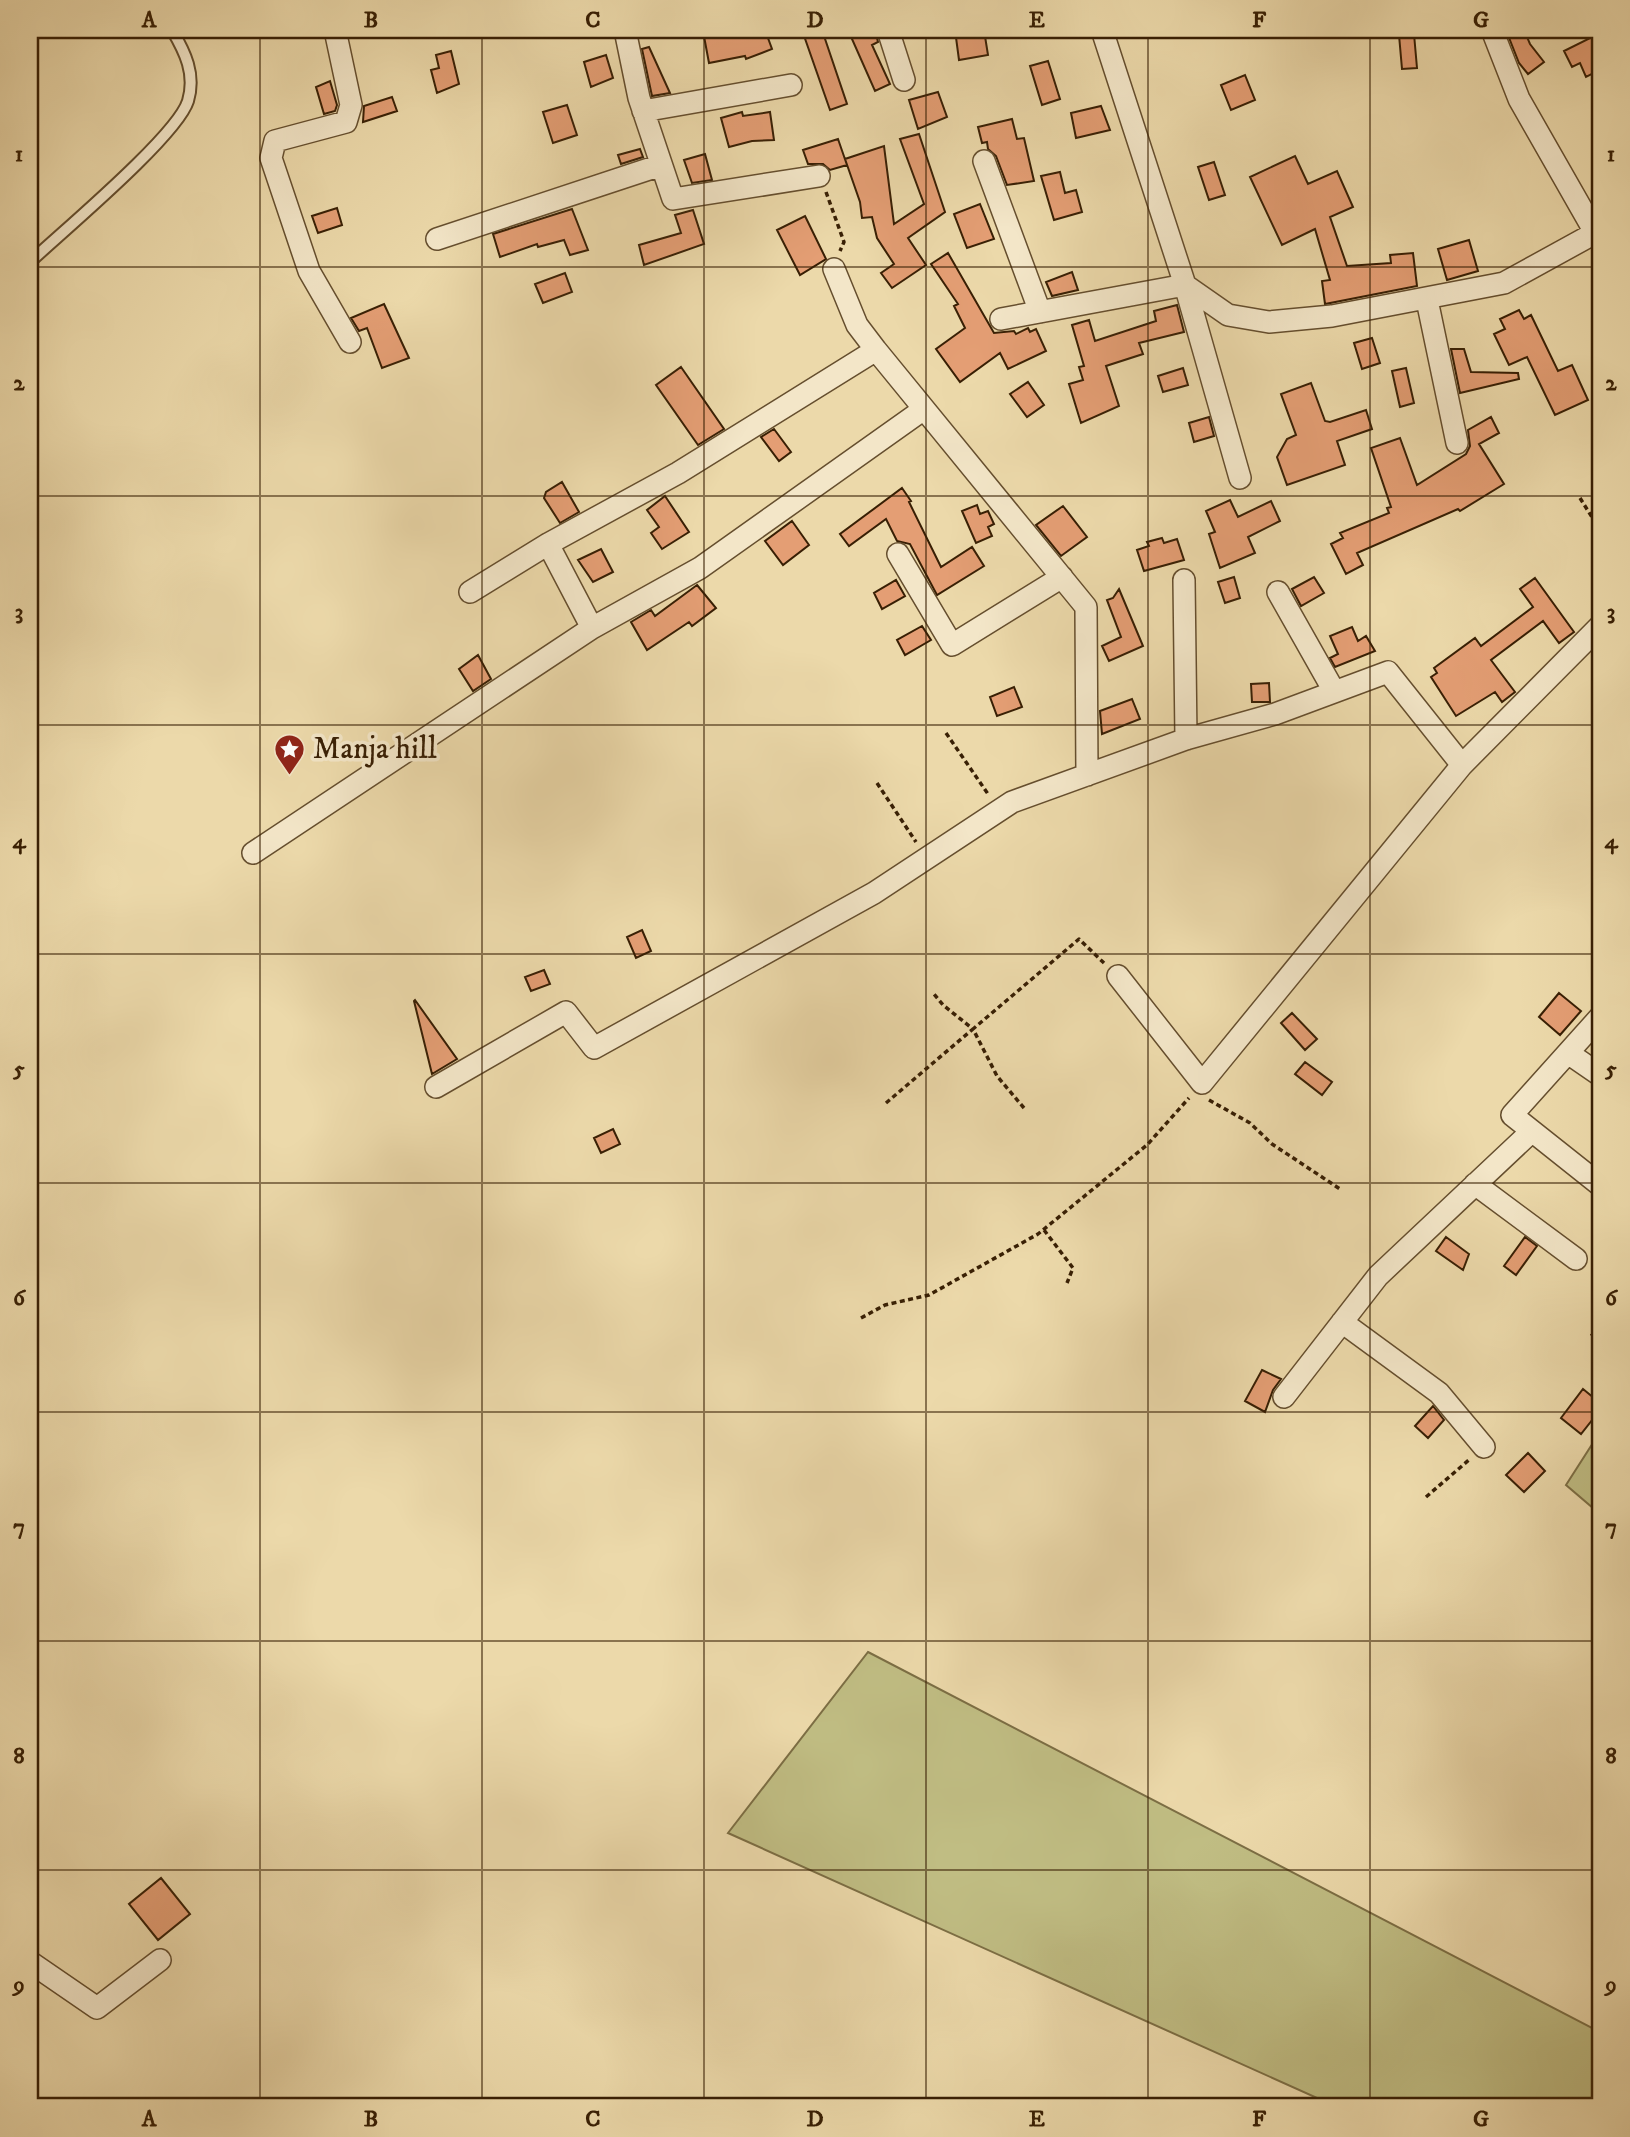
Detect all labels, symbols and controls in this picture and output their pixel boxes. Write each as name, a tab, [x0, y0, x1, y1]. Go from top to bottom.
text: A	[141, 6, 158, 35]
text: B	[364, 6, 378, 35]
text: C	[585, 6, 601, 35]
text: D	[806, 6, 824, 35]
text: E	[1029, 6, 1045, 35]
text: F	[1252, 6, 1267, 35]
text: G	[1473, 6, 1489, 35]
text: 1	[15, 140, 23, 169]
text: 1	[1607, 140, 1615, 169]
text: 2	[13, 369, 25, 398]
text: 2	[1605, 369, 1617, 398]
text: 3	[15, 598, 23, 627]
text: 3	[1607, 598, 1615, 627]
place label: Manja hill	[313, 731, 437, 768]
place icon: Manja hill	[273, 732, 307, 776]
text: 4	[12, 827, 27, 856]
text: 4	[1604, 827, 1619, 856]
text: 5	[12, 1055, 25, 1084]
text: 5	[1604, 1055, 1617, 1084]
text: 6	[13, 1284, 27, 1313]
text: 6	[1605, 1284, 1619, 1313]
text: 7	[13, 1513, 25, 1542]
text: 7	[1605, 1513, 1617, 1542]
text: 8	[13, 1742, 25, 1771]
text: 8	[1605, 1742, 1617, 1771]
text: 9	[11, 1971, 25, 2000]
text: 9	[1603, 1971, 1617, 2000]
text: A	[141, 2105, 158, 2134]
text: B	[364, 2105, 378, 2134]
text: C	[585, 2105, 601, 2134]
text: D	[806, 2105, 824, 2134]
text: E	[1029, 2105, 1045, 2134]
text: F	[1252, 2105, 1267, 2134]
text: G	[1473, 2105, 1489, 2134]

